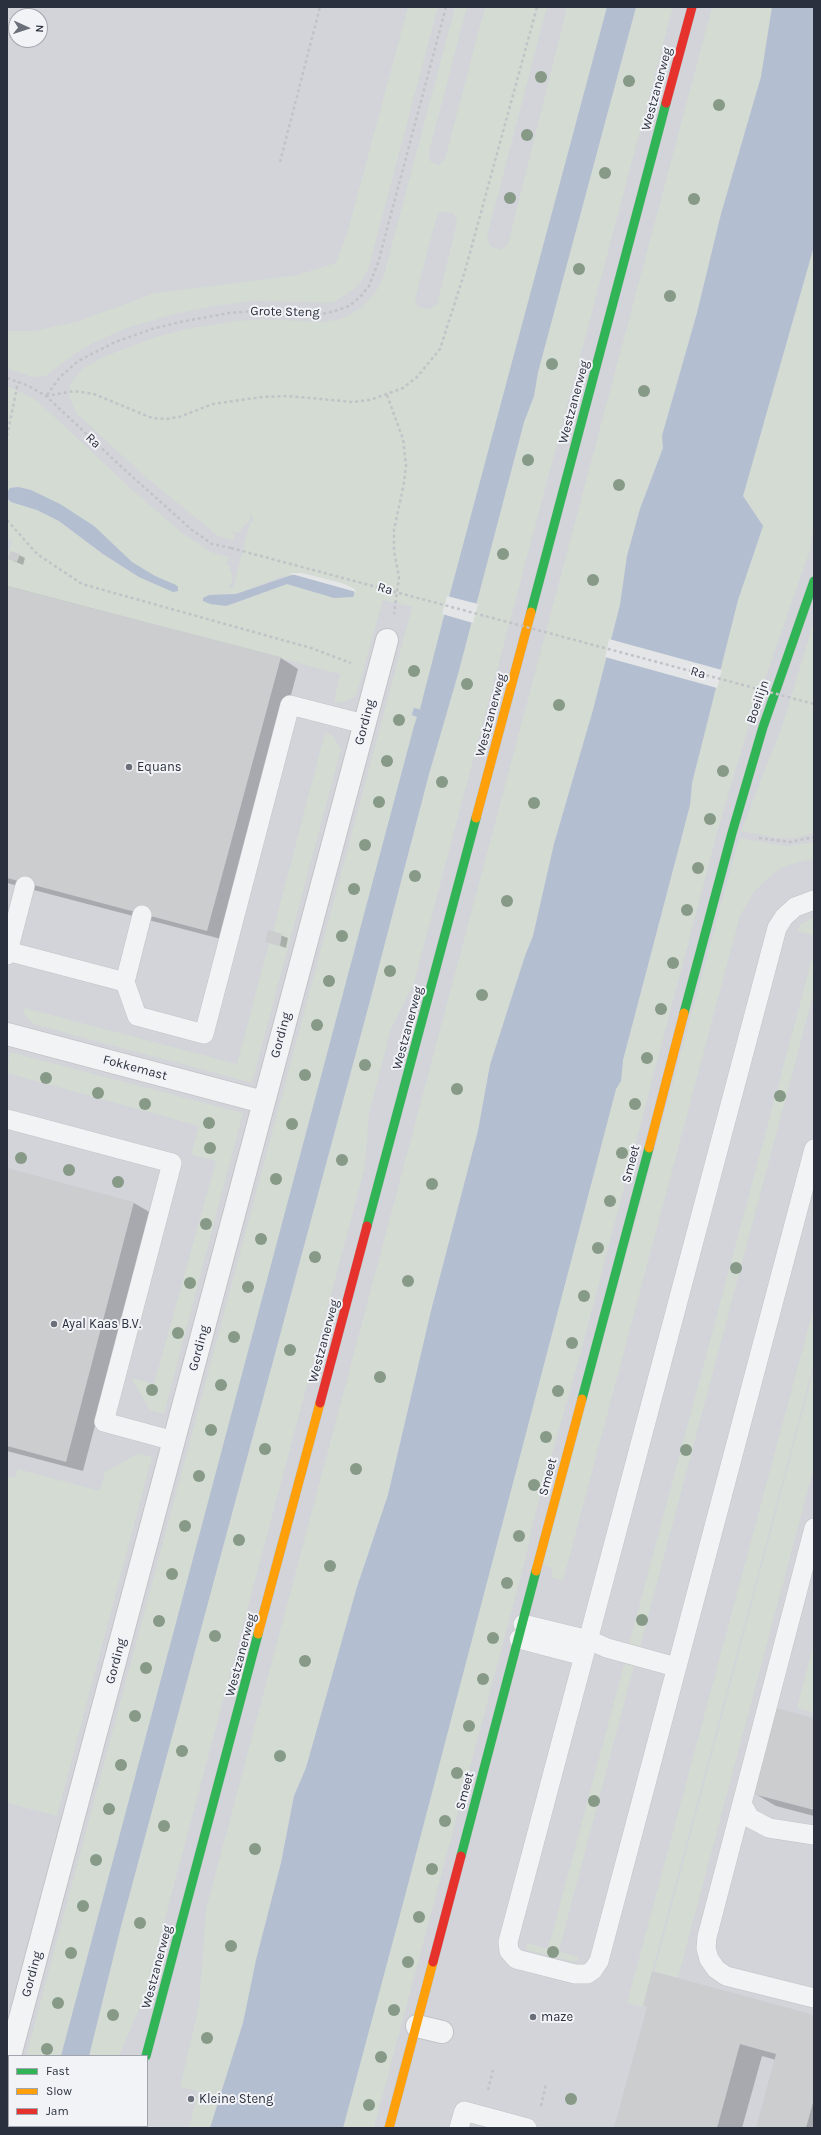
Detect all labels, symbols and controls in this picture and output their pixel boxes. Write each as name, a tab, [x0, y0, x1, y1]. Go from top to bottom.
north arrow	[8, 8, 48, 48]
text: N	[33, 24, 46, 33]
street label: Westzanerweg	[638, 46, 676, 132]
street label: Grote Steng	[250, 304, 320, 320]
street label: Westzanerweg	[555, 359, 593, 445]
street label: Ra	[82, 430, 104, 452]
street label: Ra	[376, 580, 394, 598]
street label: Ra	[689, 664, 707, 682]
street label: Westzanerweg	[472, 672, 510, 758]
street label: Boeilijn	[743, 678, 773, 726]
street label: Gording	[351, 697, 379, 747]
place label: Equans	[137, 759, 182, 775]
marker: Equans	[124, 762, 134, 772]
street label: Westzanerweg	[389, 985, 427, 1071]
street label: Gording	[267, 1010, 295, 1060]
street label: Fokkemast	[101, 1052, 169, 1084]
street label: Smeet	[619, 1144, 643, 1184]
street label: Westzanerweg	[305, 1298, 343, 1384]
place label: Ayal Kaas B.V.	[62, 1316, 141, 1332]
marker: Ayal Kaas B.V.	[49, 1319, 59, 1329]
street label: Gording	[185, 1323, 213, 1373]
street label: Smeet	[536, 1457, 560, 1497]
street label: Westzanerweg	[222, 1612, 260, 1698]
street label: Gording	[102, 1636, 130, 1686]
street label: Smeet	[453, 1771, 477, 1811]
street label: Westzanerweg	[138, 1924, 176, 2010]
street label: Gording	[18, 1949, 46, 1999]
place label: maze	[541, 2009, 573, 2025]
marker: maze	[528, 2012, 538, 2022]
legend	[8, 2055, 148, 2127]
text: Fast	[46, 2064, 69, 2078]
text: Slow	[46, 2084, 72, 2098]
place label: Kleine Steng	[199, 2091, 273, 2107]
marker: Kleine Steng	[186, 2094, 196, 2104]
text: Jam	[46, 2104, 69, 2118]

